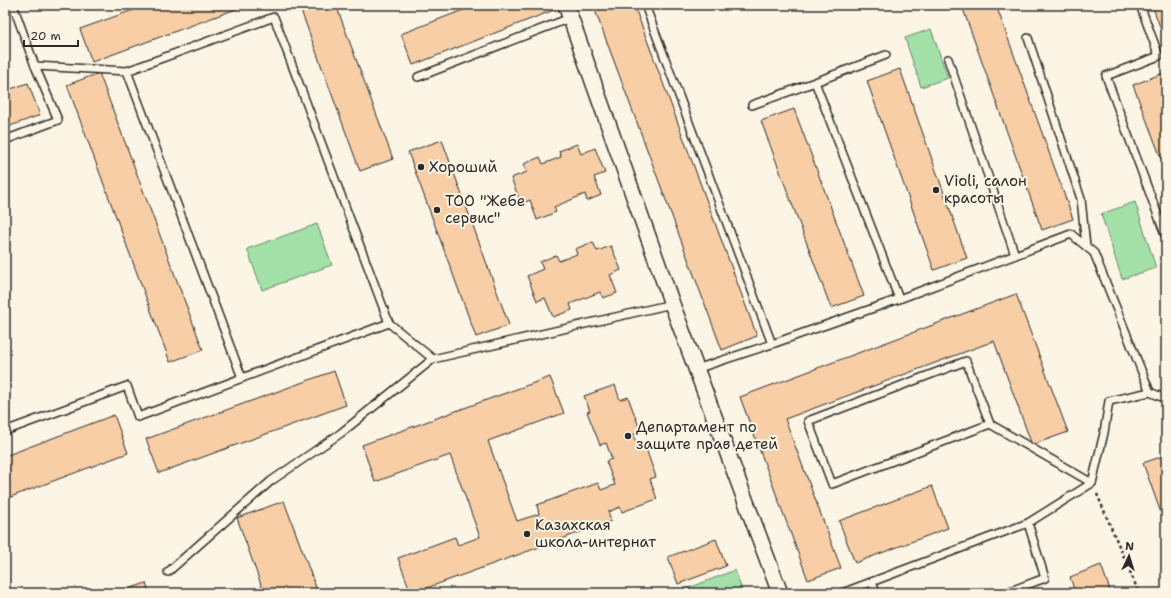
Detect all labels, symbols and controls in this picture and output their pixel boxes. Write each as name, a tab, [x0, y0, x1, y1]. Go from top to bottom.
scale bar	[24, 22, 78, 48]
text: 20 m	[30, 28, 61, 44]
place label: Хороший	[429, 157, 498, 177]
marker: Хороший	[416, 162, 426, 172]
place label: Violi, салон красоты	[944, 171, 1027, 208]
marker: Violi, салон красоты	[931, 185, 941, 195]
place label: ТОО "Жебе сервис"	[445, 191, 525, 228]
marker: ТОО "Жебе сервис"	[432, 205, 442, 215]
place label: Департамент по защите прав детей	[636, 417, 778, 454]
marker: Департамент по защите прав детей	[623, 431, 633, 441]
place label: Казахская школа-интернат	[535, 515, 656, 552]
marker: Казахская школа-интернат	[522, 529, 532, 539]
north arrow	[1109, 536, 1149, 576]
text: N	[1125, 539, 1135, 554]

